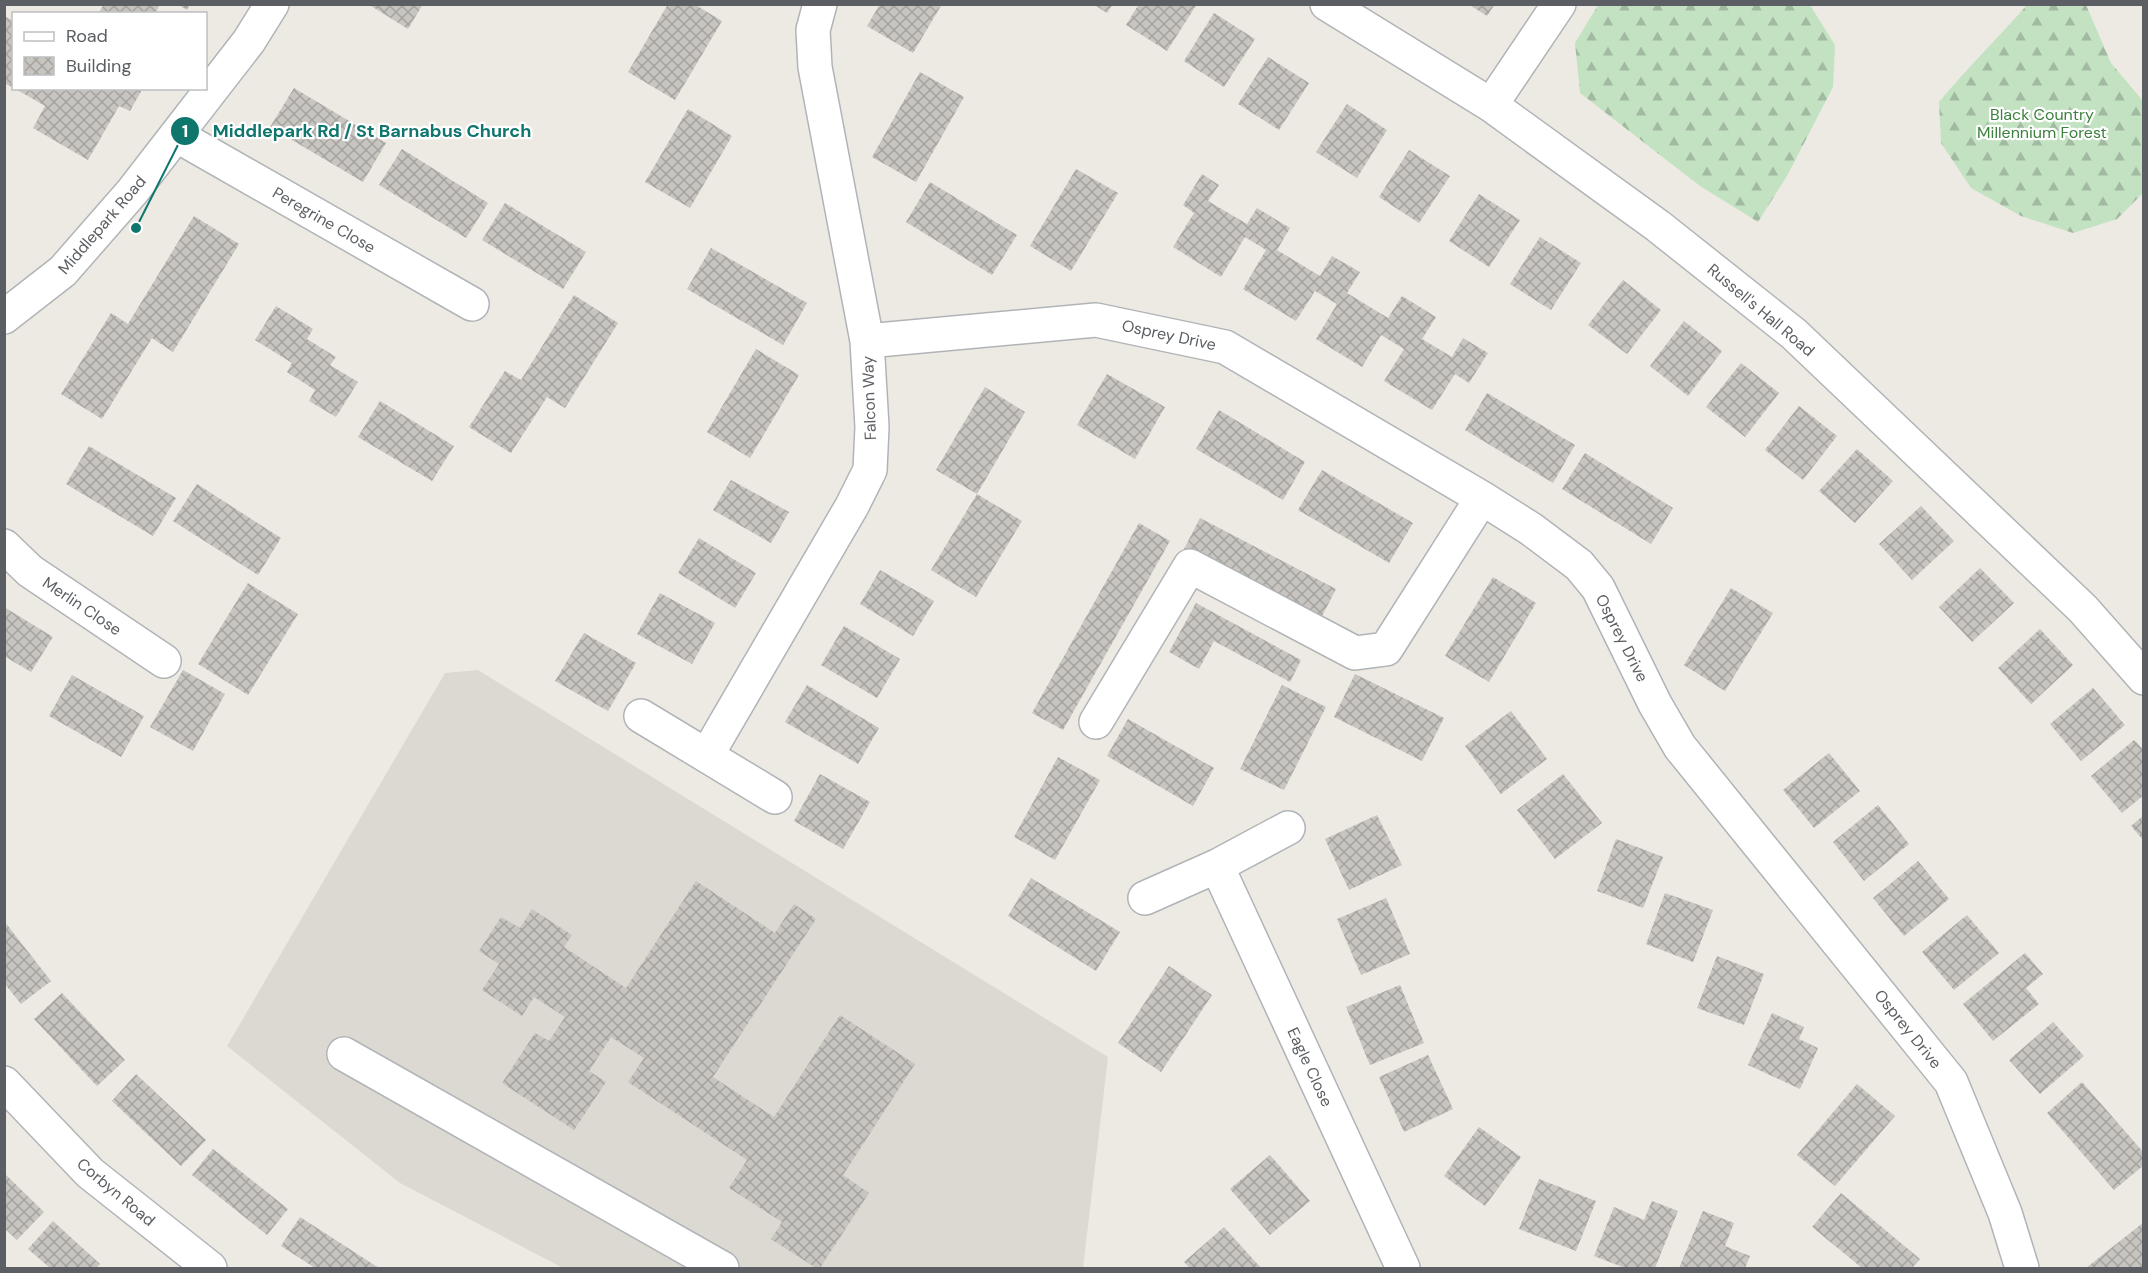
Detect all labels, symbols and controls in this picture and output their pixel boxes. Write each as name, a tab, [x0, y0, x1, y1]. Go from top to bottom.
legend	[12, 12, 207, 90]
text: Road	[66, 24, 108, 48]
text: Building	[66, 54, 131, 78]
park label: Black Country Millennium Forest	[1977, 104, 2107, 143]
callout: Middlepark Rd / St Barnabus Church	[170, 113, 543, 149]
text: 1	[182, 119, 188, 143]
text: Middlepark Rd / St Barnabus Church	[213, 119, 531, 143]
street label: Middlepark Road	[53, 171, 151, 279]
street label: Peregrine Close	[269, 182, 379, 258]
street label: Russell's Hall Road	[1703, 259, 1819, 361]
street label: Osprey Drive	[1120, 315, 1218, 355]
street label: Falcon Way	[857, 355, 881, 441]
street label: Merlin Close	[38, 572, 126, 640]
street label: Osprey Drive	[1591, 591, 1653, 685]
street label: Osprey Drive	[1870, 985, 1946, 1073]
street label: Eagle Close	[1282, 1024, 1338, 1110]
street label: Corbyn Road	[73, 1153, 159, 1231]

